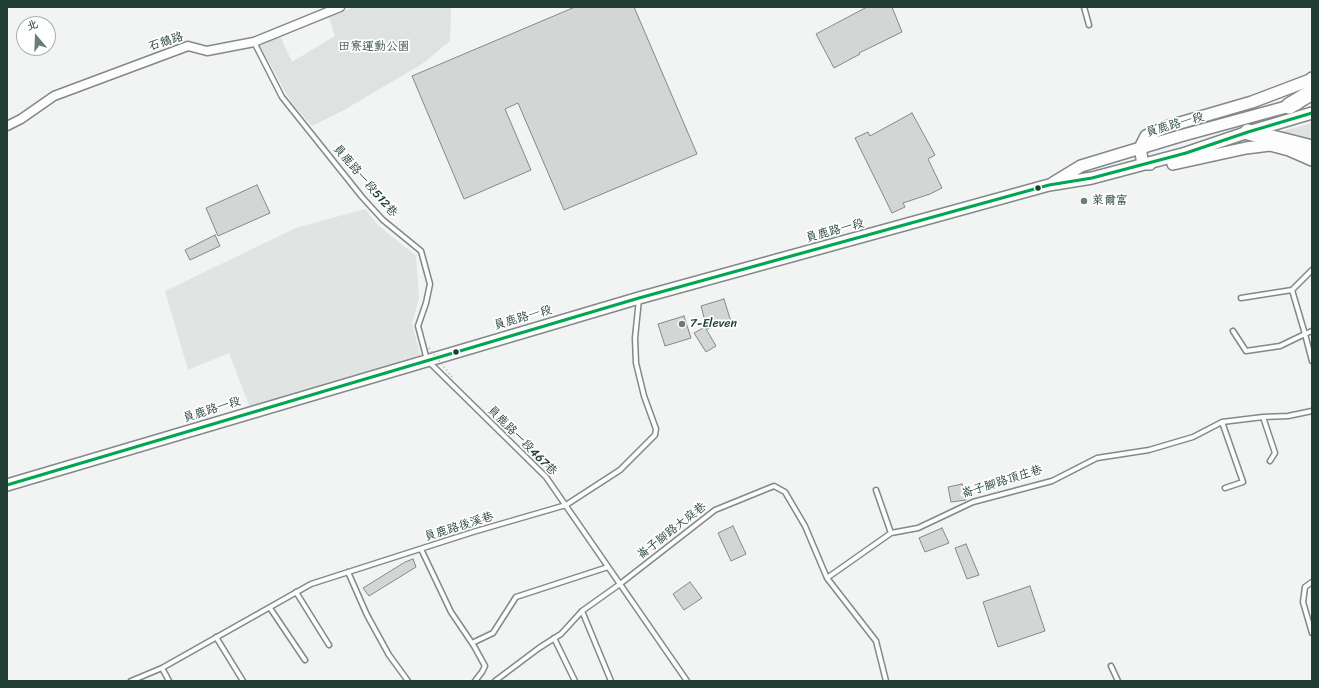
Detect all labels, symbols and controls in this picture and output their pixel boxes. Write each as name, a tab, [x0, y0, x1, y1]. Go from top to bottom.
text: 北	[24, 14, 41, 36]
north arrow	[16, 16, 56, 56]
street label: 石鵝路	[147, 30, 185, 54]
park label: 田寮運動公園	[338, 40, 410, 54]
street label: 員鹿路一段	[1144, 110, 1206, 140]
street label: 員鹿路一段512巷	[330, 142, 400, 220]
unlabelled marker	[1033, 183, 1043, 193]
place label: 萊爾富	[1092, 194, 1128, 208]
marker: 萊爾富	[1079, 196, 1089, 206]
street label: 員鹿路一段	[804, 216, 866, 246]
street label: 員鹿路一段	[492, 303, 554, 333]
place label: 7-Eleven	[690, 317, 737, 331]
marker: 7-Eleven	[677, 319, 687, 329]
unlabelled marker	[451, 347, 461, 357]
street label: 員鹿路一段	[181, 394, 243, 426]
street label: 員鹿路一段467巷	[484, 403, 560, 479]
street label: 崙子腳路頂庄巷	[960, 463, 1044, 501]
street label: 崙子腳路大庭巷	[634, 499, 710, 563]
street label: 員鹿路後溪巷	[422, 510, 496, 544]

